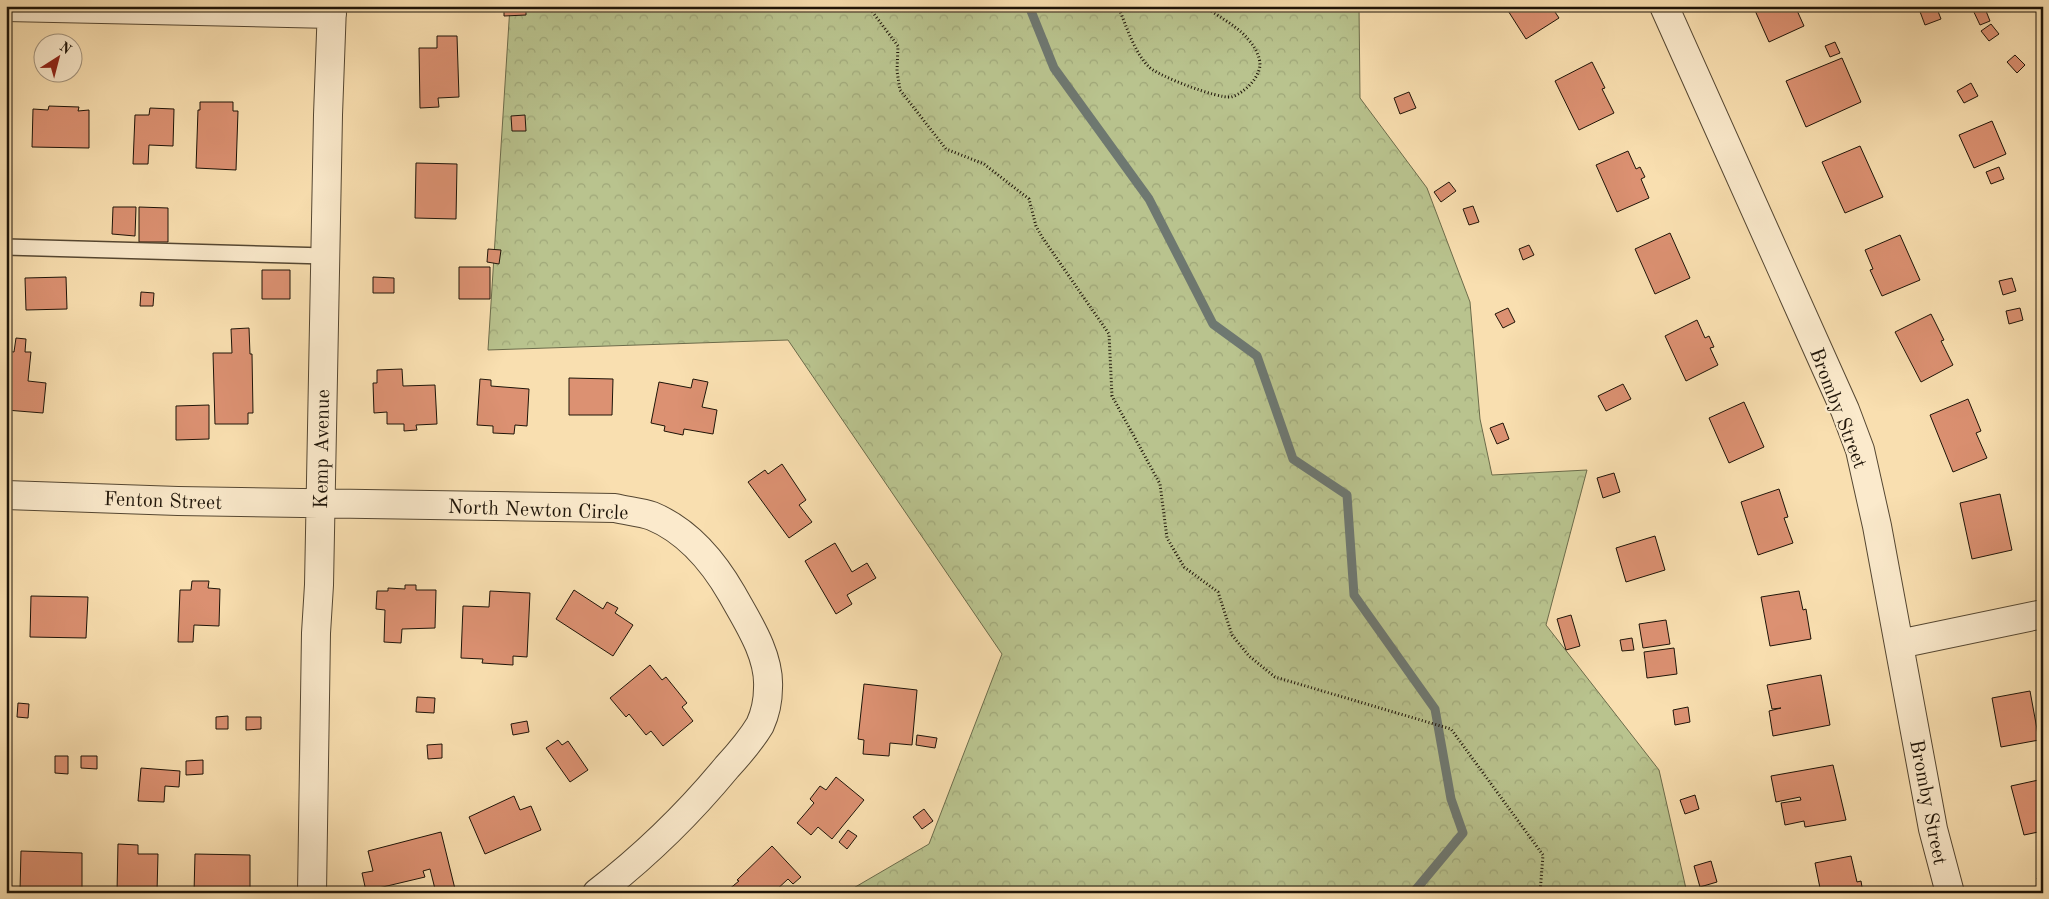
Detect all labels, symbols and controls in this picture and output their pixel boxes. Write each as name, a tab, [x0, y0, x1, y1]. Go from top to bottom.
north arrow	[32, 32, 82, 82]
text: N	[57, 39, 74, 57]
street label: Bromby Street	[1805, 346, 1869, 472]
street label: Kemp Avenue	[312, 389, 334, 509]
street label: Fenton Street	[103, 490, 222, 514]
street label: North Newton Circle	[447, 498, 629, 524]
street label: Bromby Street	[1905, 738, 1949, 867]

